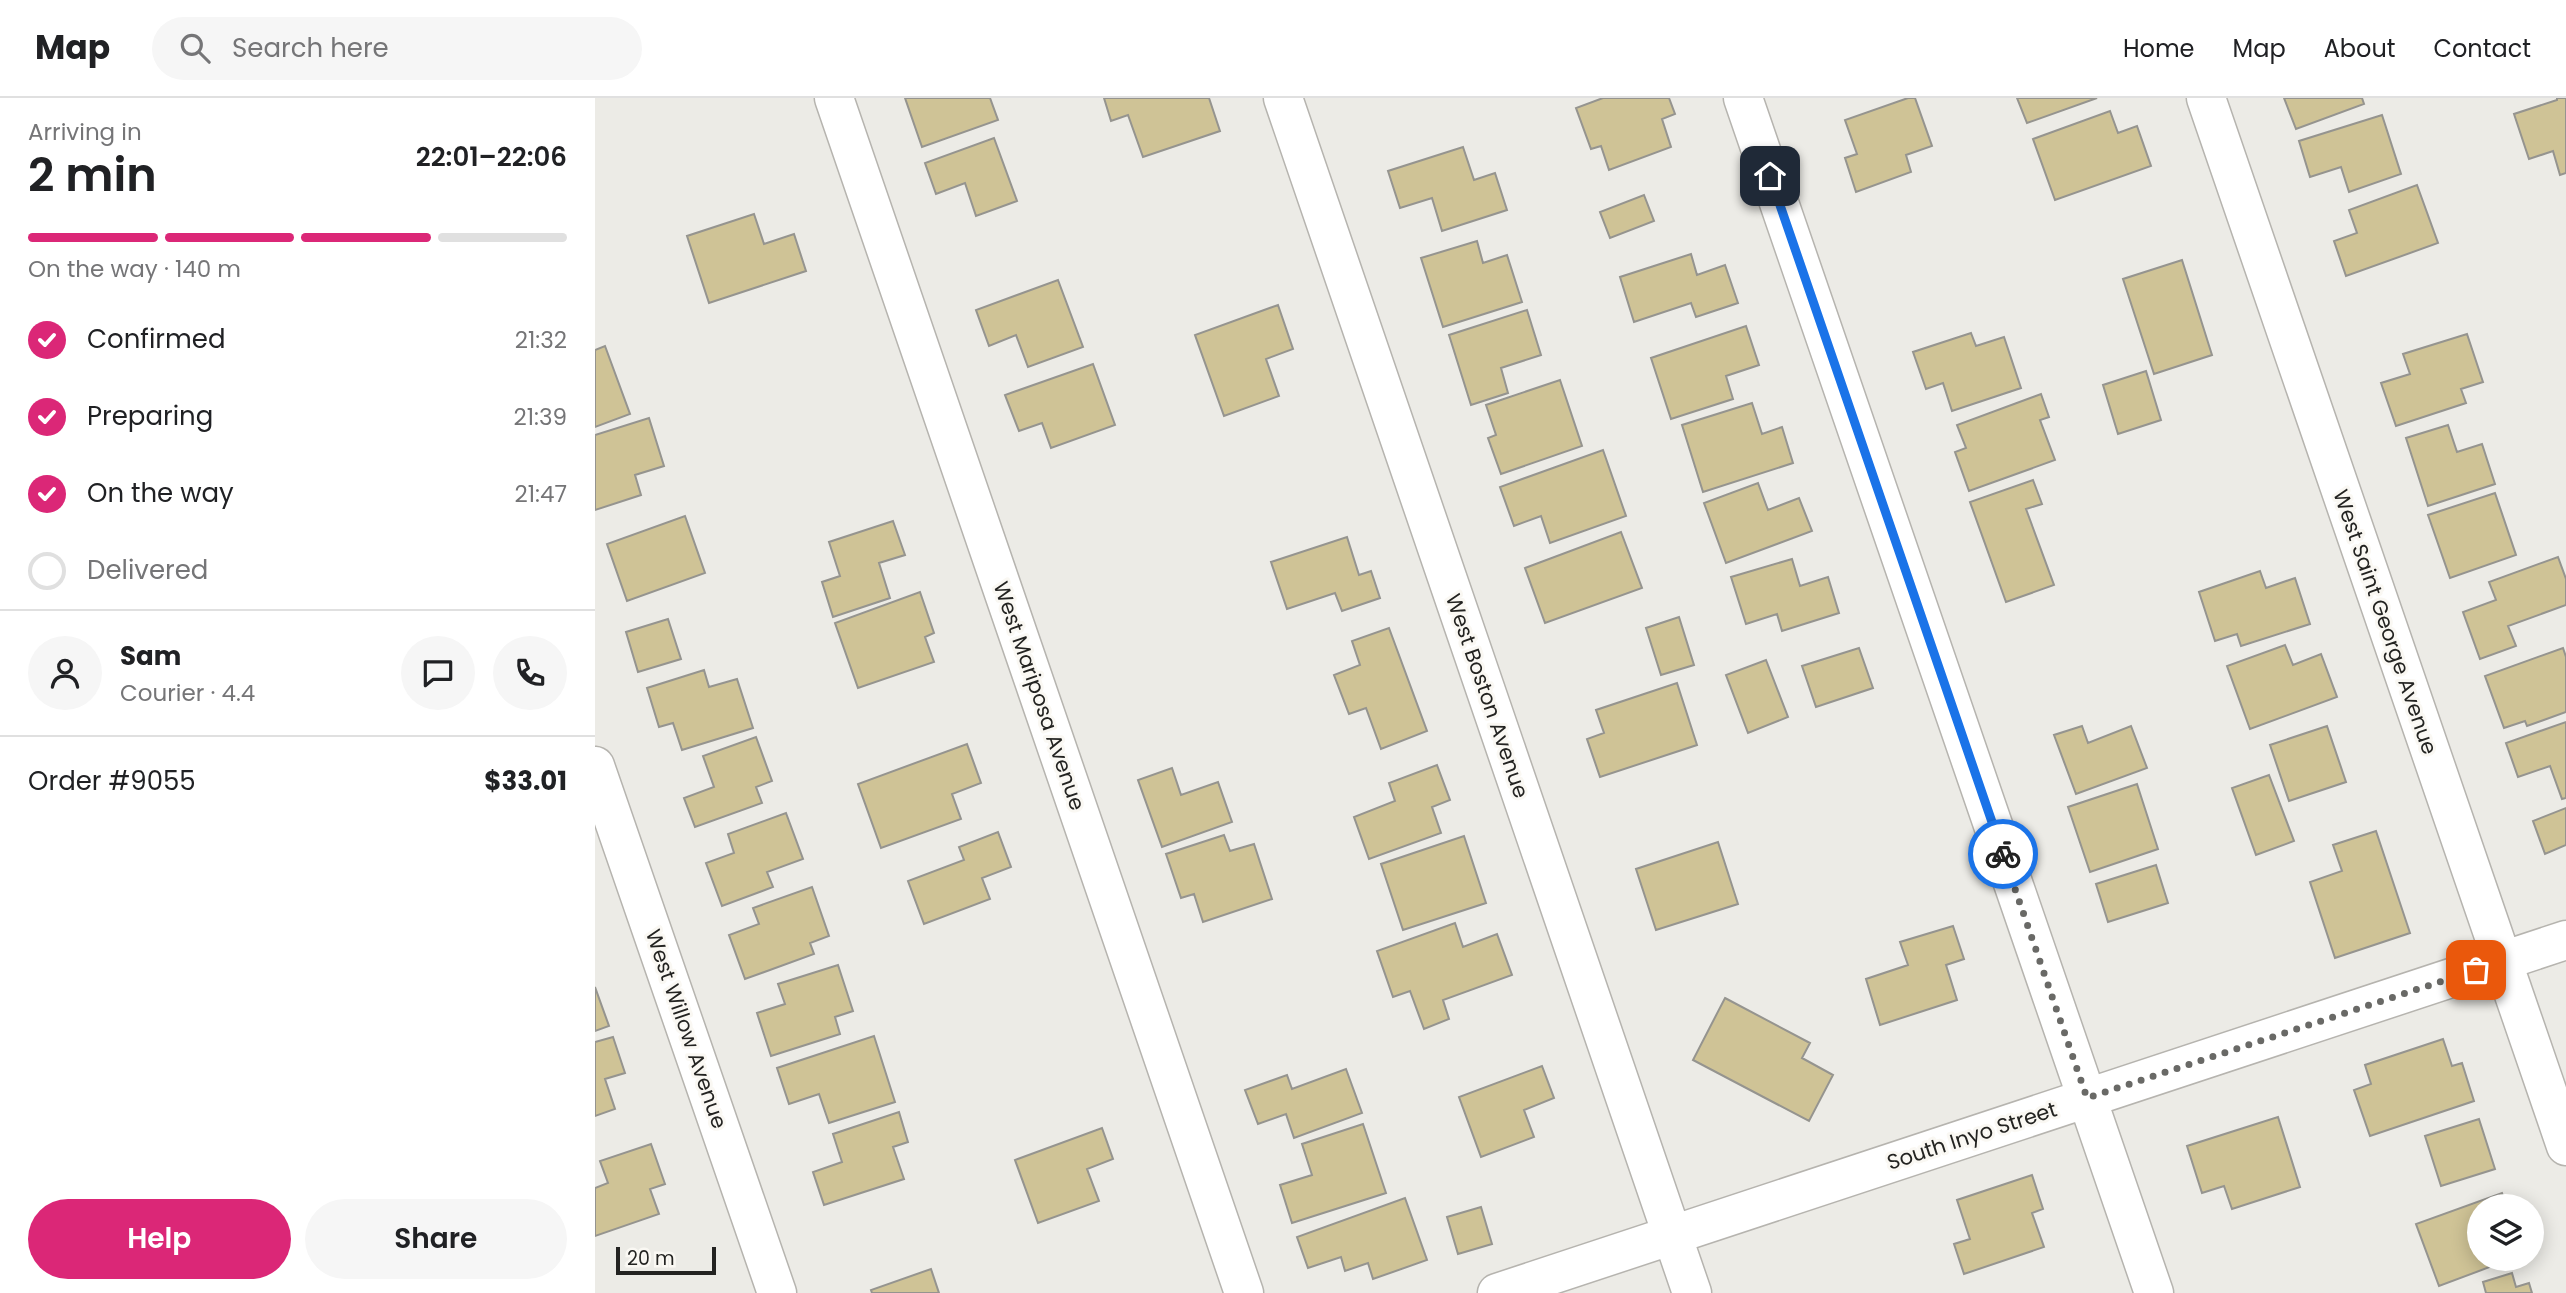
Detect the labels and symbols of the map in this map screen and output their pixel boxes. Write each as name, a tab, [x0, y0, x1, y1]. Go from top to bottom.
pin	[1740, 146, 1800, 206]
street label: West Saint George Avenue	[2326, 485, 2445, 758]
street label: West Mariposa Avenue	[987, 578, 1092, 814]
street label: West Boston Avenue	[1439, 590, 1536, 802]
courier	[1968, 819, 2038, 889]
street label: West Willow Avenue	[639, 925, 734, 1132]
pin	[2446, 940, 2506, 1000]
street label: South Inyo Street	[1883, 1094, 2060, 1177]
scale bar	[616, 1244, 716, 1276]

